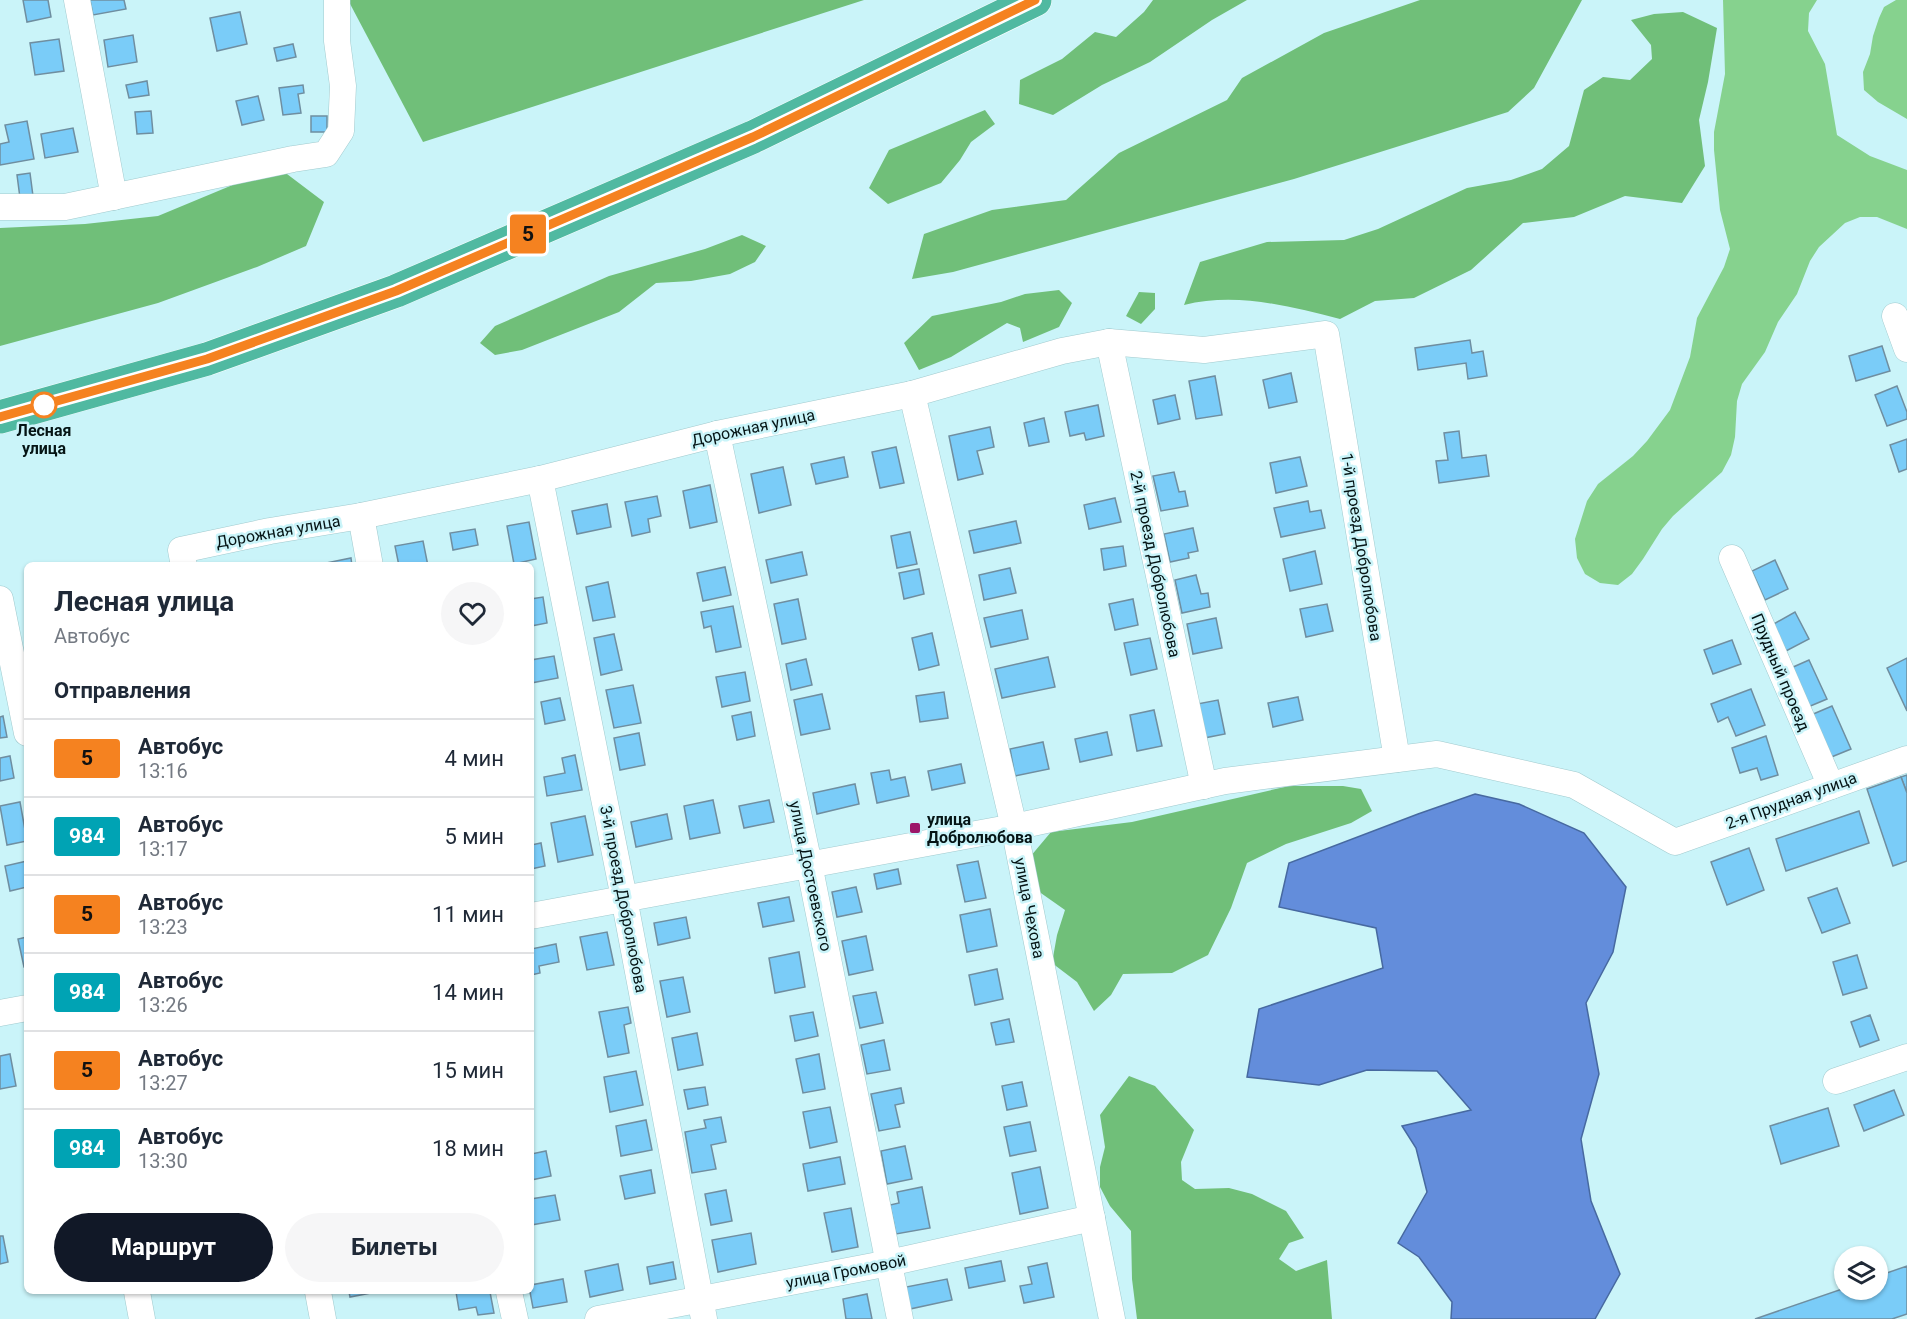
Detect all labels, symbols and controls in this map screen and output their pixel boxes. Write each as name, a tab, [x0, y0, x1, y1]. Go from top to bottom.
line badge: 5	[508, 214, 548, 254]
text: 5	[522, 222, 534, 246]
marker: Лесная улица	[31, 392, 57, 418]
street label: Дорожная улица	[690, 405, 817, 450]
place label: Лесная улица	[17, 421, 71, 458]
street label: 1-й проезд Добролюбова	[1337, 452, 1386, 642]
street label: 2-й проезд Добролюбова	[1126, 469, 1185, 659]
street label: Дорожная улица	[214, 511, 342, 552]
button: heart	[441, 582, 504, 645]
text: Лесная улица	[54, 585, 234, 618]
street label: Прудный проезд	[1747, 611, 1814, 734]
text: Автобус	[54, 624, 130, 648]
text: Отправления	[54, 678, 191, 703]
text: Автобус	[138, 734, 223, 759]
text: 5	[81, 746, 93, 770]
text: 4 мин	[444, 746, 504, 771]
text: 13:16	[138, 759, 188, 783]
street label: 2-я Прудная улица	[1723, 768, 1859, 833]
street label: улица Достоевского	[785, 799, 836, 953]
street label: 3-й проезд Добролюбова	[596, 804, 651, 994]
place label: улица Добролюбова	[927, 810, 1033, 847]
text: Автобус	[138, 812, 223, 837]
marker: улица Добролюбова	[908, 821, 922, 835]
text: 984	[69, 824, 105, 848]
text: 5 мин	[444, 824, 504, 849]
text: 13:17	[138, 837, 188, 861]
street label: улица Чехова	[1010, 856, 1049, 960]
text: Автобус	[138, 890, 223, 915]
text: 5	[81, 902, 93, 926]
text: 11 мин	[432, 902, 504, 927]
text: 13:23	[138, 915, 188, 939]
text: Автобус	[138, 968, 223, 993]
text: 984	[69, 980, 105, 1004]
text: 14 мин	[432, 980, 504, 1005]
text: 13:26	[138, 993, 188, 1017]
text: Автобус	[138, 1046, 223, 1071]
text: 5	[81, 1058, 93, 1082]
text: 15 мин	[432, 1058, 504, 1083]
text: 13:27	[138, 1071, 188, 1095]
text: Автобус	[138, 1124, 223, 1149]
text: 984	[69, 1136, 105, 1160]
text: 18 мин	[432, 1136, 504, 1161]
text: 13:30	[138, 1149, 188, 1173]
button: Маршрут	[54, 1213, 273, 1282]
button: Билеты	[285, 1213, 504, 1282]
map controls	[1834, 1246, 1888, 1300]
button: layers	[1834, 1246, 1888, 1300]
street label: улица Громовой	[785, 1251, 908, 1292]

